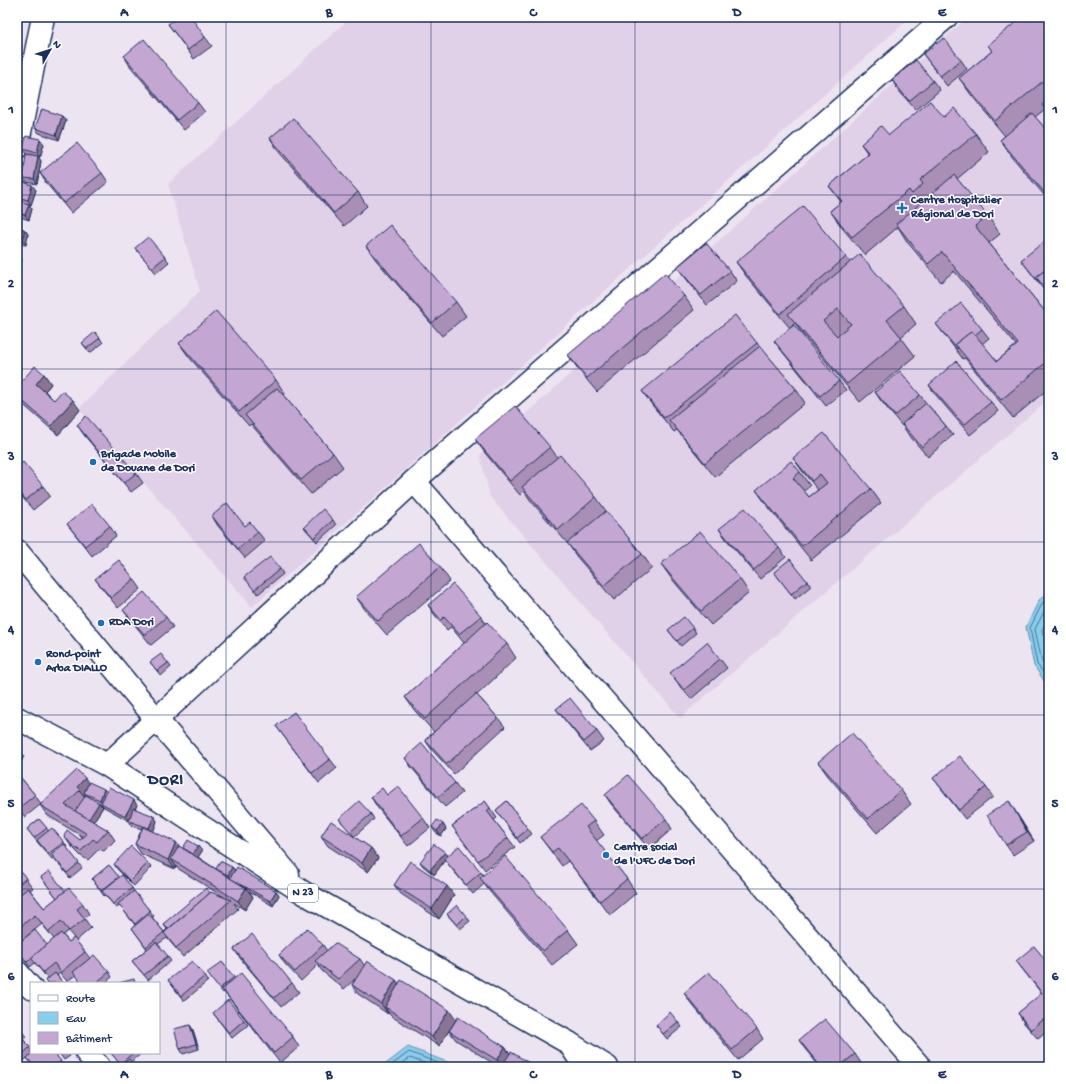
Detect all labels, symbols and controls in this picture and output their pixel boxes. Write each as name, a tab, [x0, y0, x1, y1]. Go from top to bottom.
text: A	[119, 6, 129, 21]
text: B	[325, 6, 334, 21]
text: C	[528, 6, 538, 21]
text: D	[732, 6, 742, 21]
text: E	[938, 6, 947, 21]
north arrow	[30, 30, 70, 70]
text: N	[49, 38, 63, 52]
text: 1	[7, 103, 14, 118]
text: 1	[1051, 103, 1058, 118]
place label: Centre Hospitalier Régional de Dori	[910, 194, 1003, 222]
marker: Centre Hospitalier Régional de Dori	[896, 202, 908, 214]
text: 2	[8, 277, 15, 292]
text: 2	[1052, 277, 1059, 292]
place label: Brigade Mobile de Douane de Dori	[100, 448, 196, 476]
text: 3	[7, 450, 15, 465]
text: 3	[1051, 450, 1059, 465]
marker: Brigade Mobile de Douane de Dori	[88, 457, 98, 467]
place label: RDA Dori	[108, 616, 154, 630]
marker: RDA Dori	[96, 618, 106, 628]
text: 4	[7, 623, 15, 638]
text: 4	[1051, 623, 1059, 638]
place label: Rond-point Arba DIALLO	[45, 648, 108, 676]
marker: Rond-point Arba DIALLO	[33, 657, 43, 667]
district label: DORI	[146, 772, 184, 791]
text: 5	[8, 797, 15, 812]
text: 5	[1052, 797, 1059, 812]
place label: Centre social de l'UFC de Dori	[613, 841, 696, 869]
marker: Centre social de l'UFC de Dori	[601, 850, 611, 860]
road number: N 23	[288, 884, 318, 902]
text: 6	[8, 970, 15, 985]
text: 6	[1052, 970, 1059, 985]
legend	[30, 982, 160, 1054]
text: Route	[66, 993, 96, 1007]
text: Eau	[66, 1013, 86, 1027]
text: Bâtiment	[65, 1033, 113, 1047]
text: A	[119, 1068, 129, 1083]
text: B	[325, 1068, 334, 1083]
text: C	[528, 1068, 538, 1083]
text: D	[732, 1068, 742, 1083]
text: E	[938, 1068, 947, 1083]

